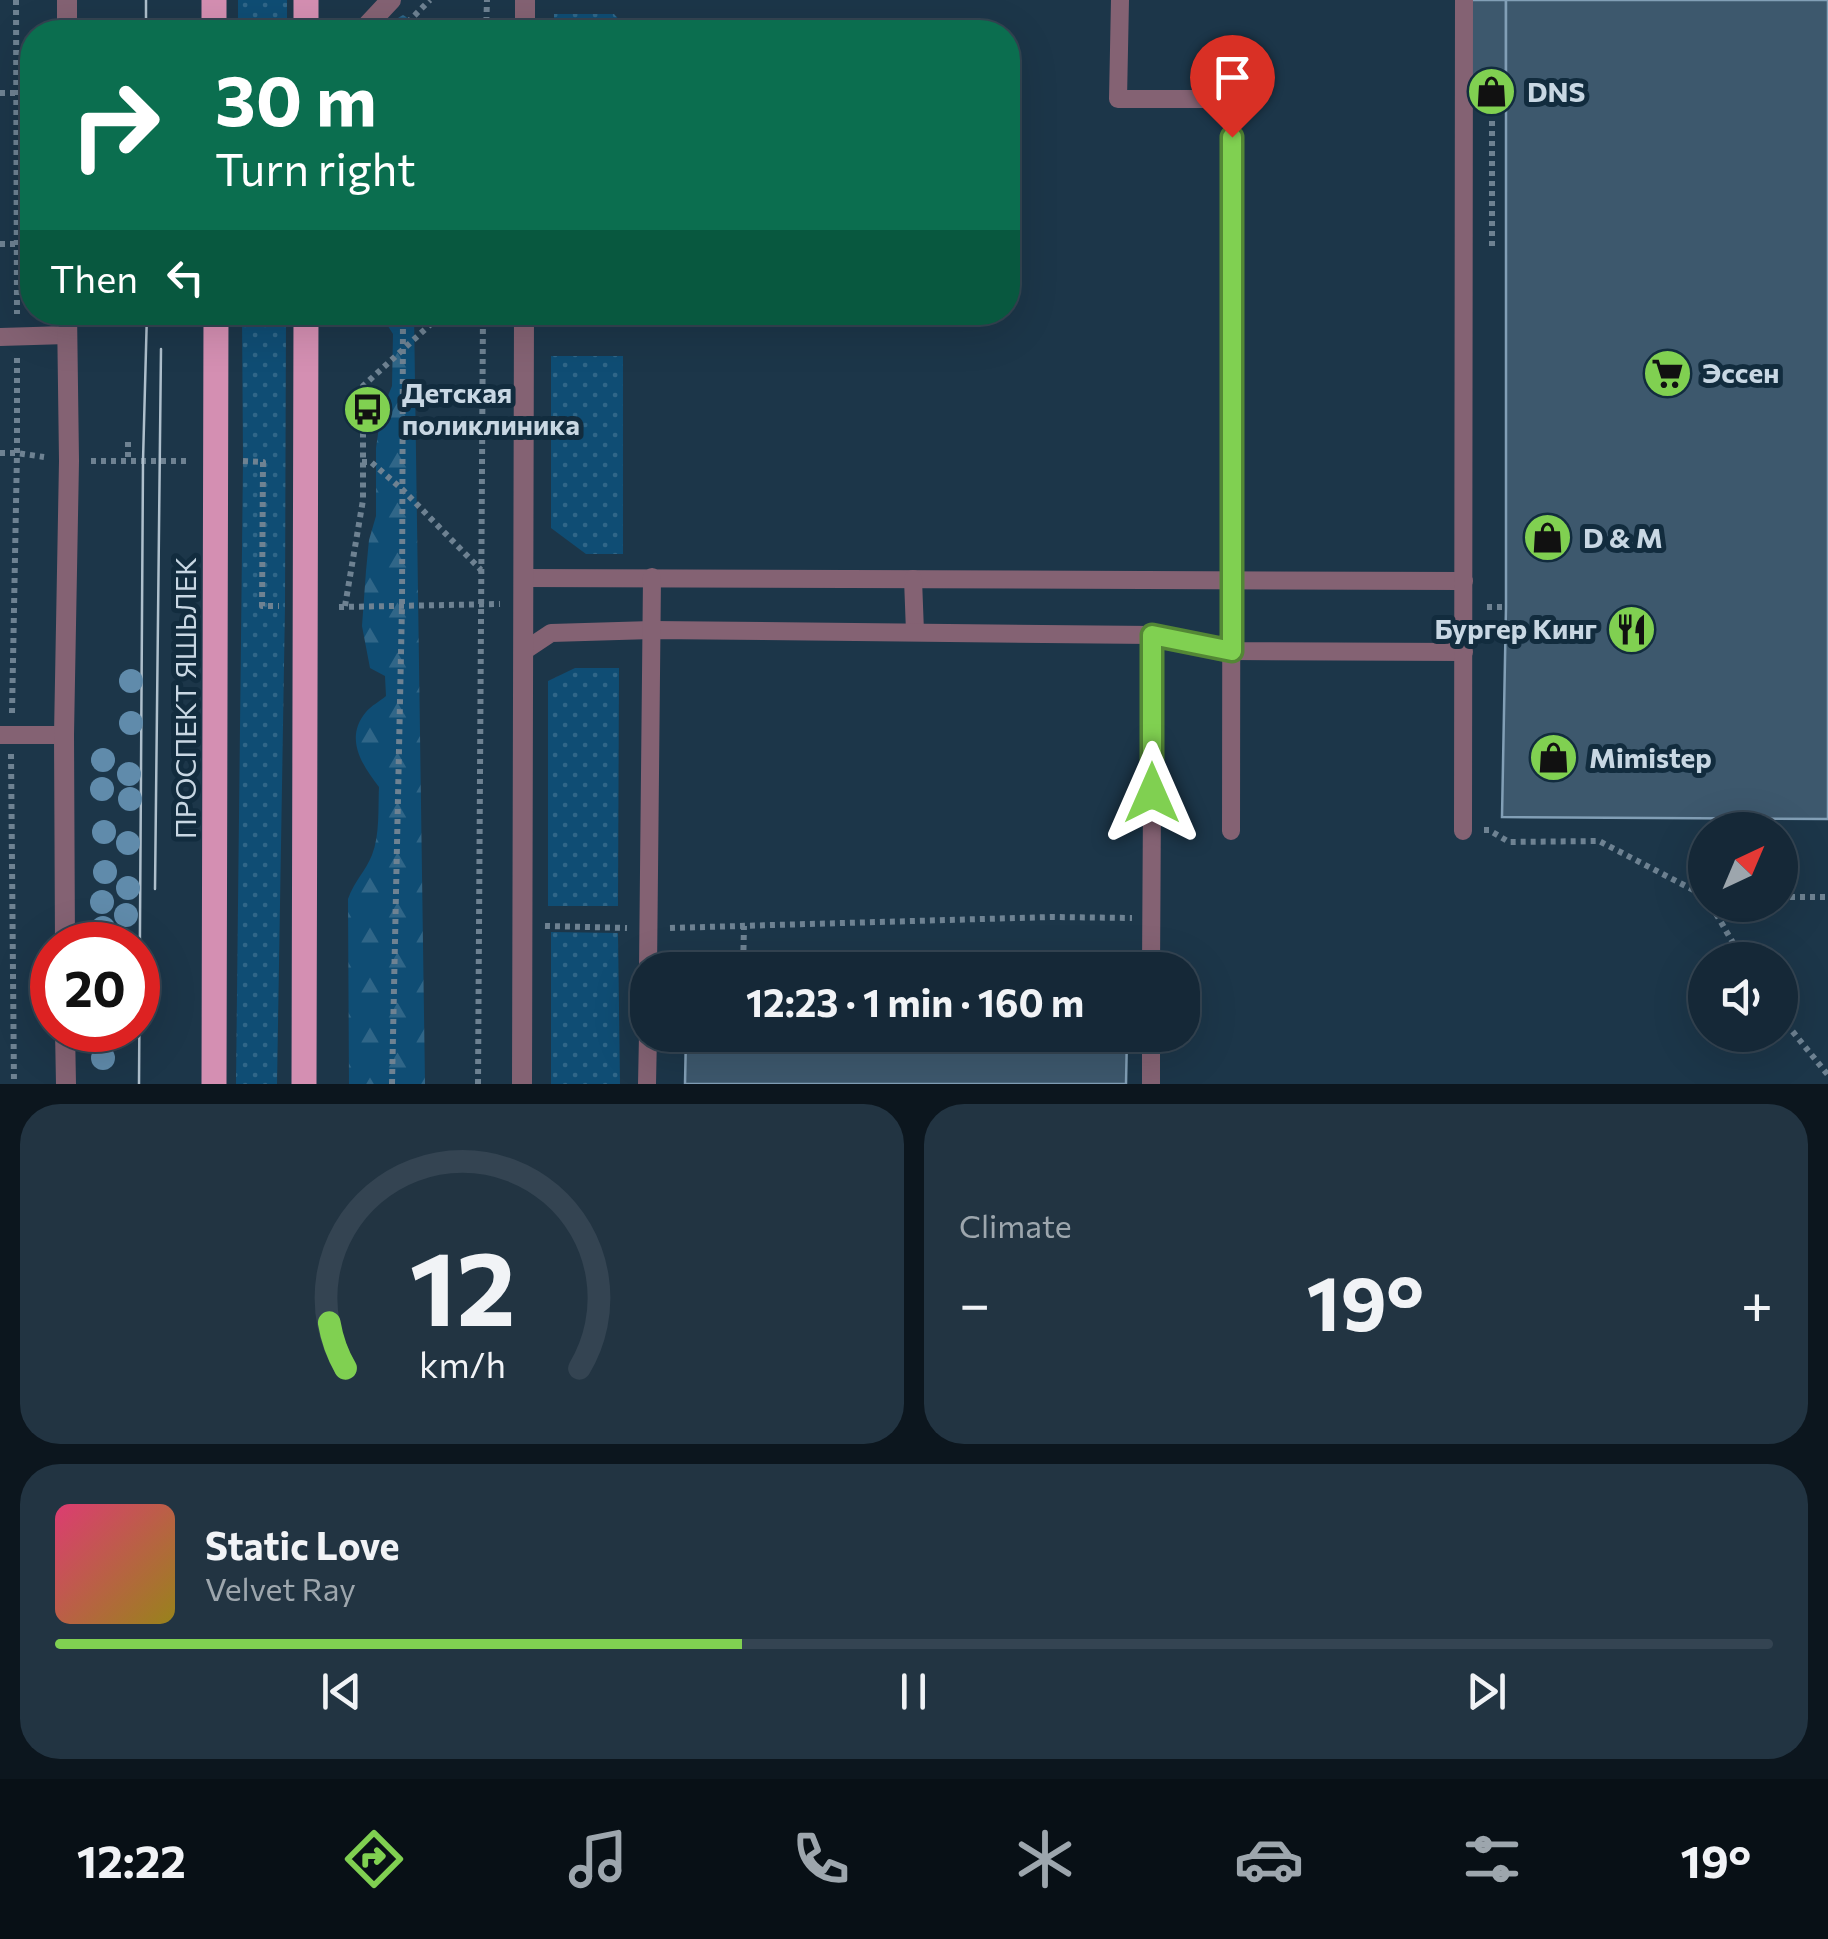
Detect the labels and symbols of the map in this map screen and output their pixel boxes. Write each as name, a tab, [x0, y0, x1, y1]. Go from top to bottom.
pin	[1190, 35, 1275, 138]
shop icon: DNS	[1466, 66, 1518, 118]
place label: DNS	[1527, 74, 1585, 108]
supermarket icon: Эссен	[1641, 347, 1693, 399]
place label: Эссен	[1702, 355, 1779, 389]
place label: Детская поликлиника	[402, 375, 580, 441]
bus stop icon: Детская поликлиника	[341, 383, 393, 435]
shop icon: D & M	[1522, 512, 1574, 564]
place label: D & M	[1583, 520, 1663, 554]
street label: ПРОСПЕКТ ЯШЬЛЕК	[168, 557, 202, 839]
restaurant icon: Бургер Кинг	[1606, 603, 1658, 655]
place label: Бургер Кинг	[1434, 611, 1597, 645]
shop icon: Mimistep	[1528, 732, 1580, 784]
place label: Mimistep	[1589, 740, 1712, 774]
position arrow	[1100, 741, 1204, 845]
north arrow	[1688, 812, 1798, 922]
speed limit sign: 20	[30, 922, 160, 1052]

